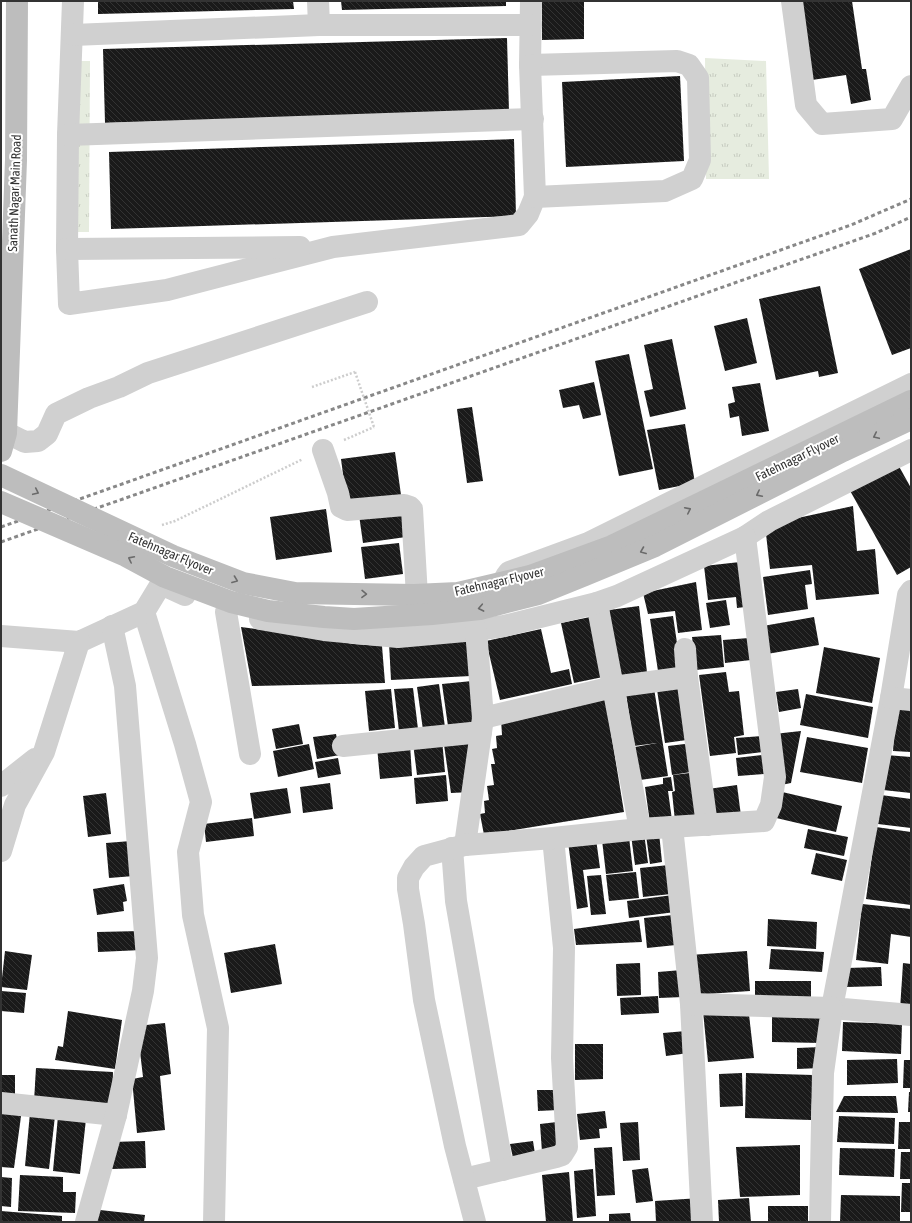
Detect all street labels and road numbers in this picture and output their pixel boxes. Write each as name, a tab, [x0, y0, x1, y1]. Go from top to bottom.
street label: Sanath Nagar Main Road	[5, 134, 24, 252]
street label: Fatehnagar Flyover	[753, 431, 842, 484]
street label: Fatehnagar Flyover	[126, 529, 216, 578]
street label: Fatehnagar Flyover	[453, 564, 545, 599]

